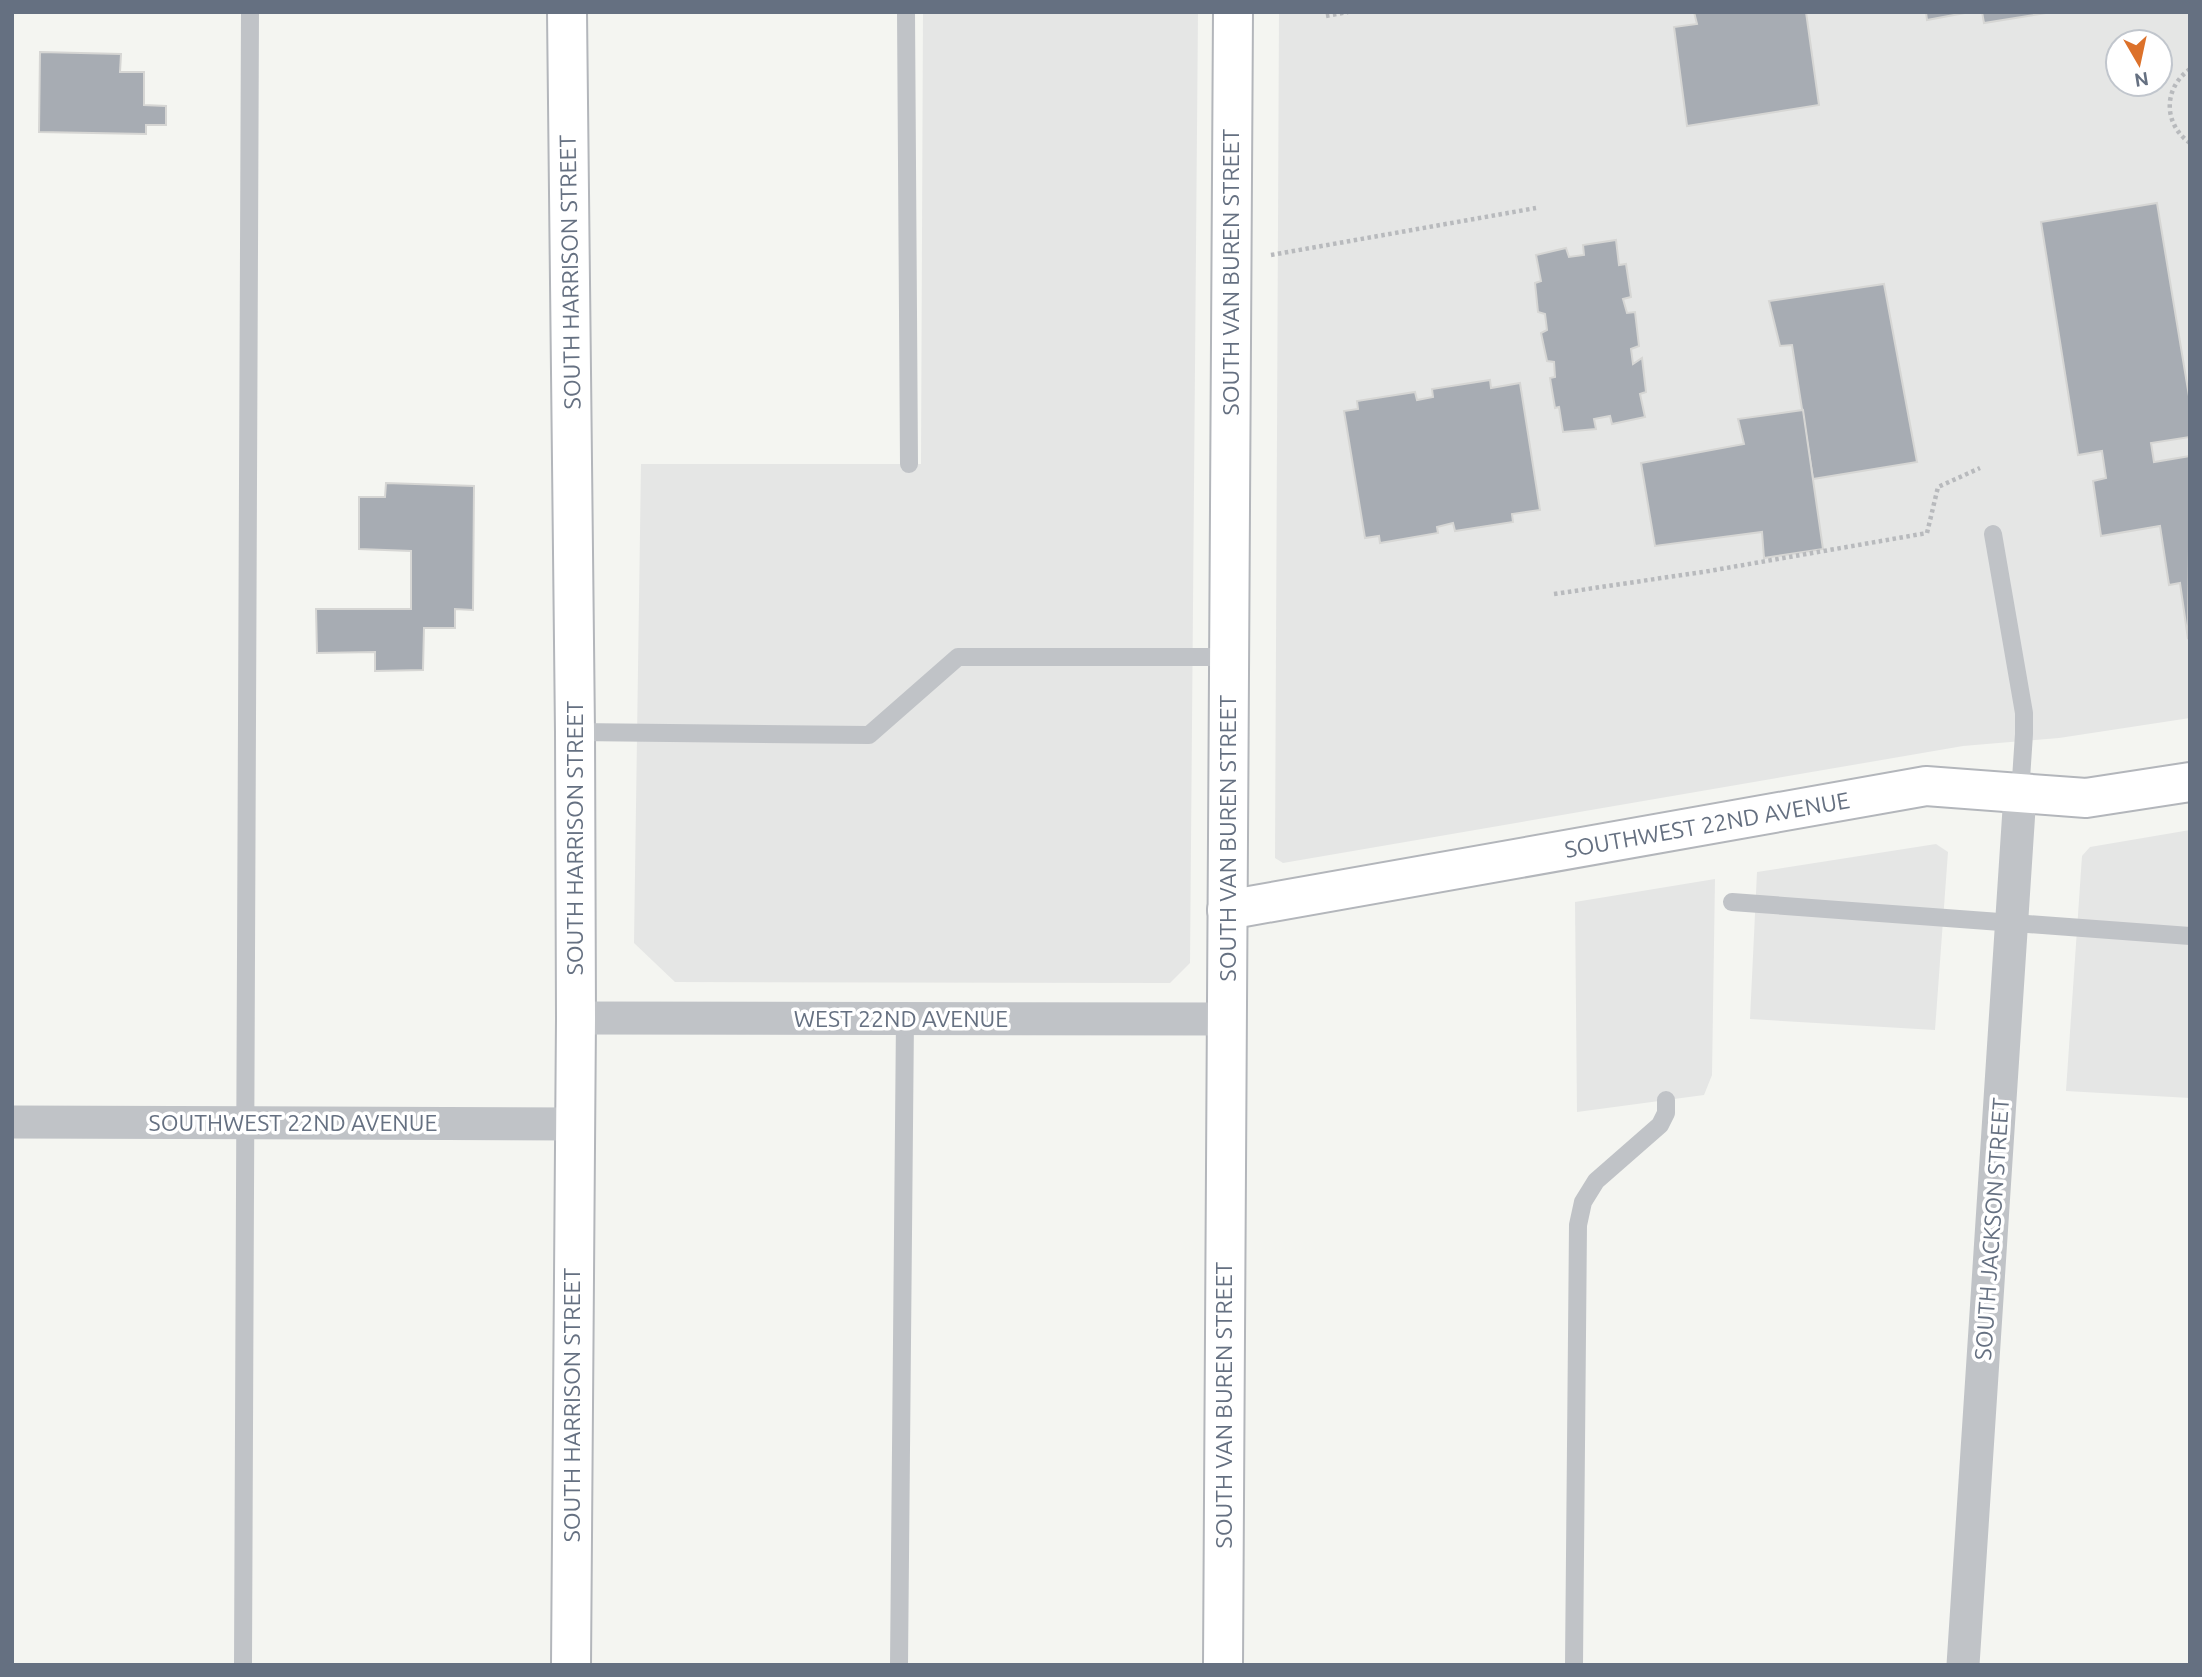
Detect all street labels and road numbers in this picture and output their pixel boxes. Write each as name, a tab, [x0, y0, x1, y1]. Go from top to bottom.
street label: SOUTH VAN BUREN STREET	[1218, 128, 1243, 415]
street label: SOUTH HARRISON STREET	[555, 134, 584, 410]
street label: SOUTH VAN BUREN STREET	[1215, 694, 1240, 981]
street label: SOUTH HARRISON STREET	[562, 700, 587, 975]
street label: SOUTHWEST 22ND AVENUE	[1563, 787, 1851, 862]
street label: WEST 22ND AVENUE	[794, 1006, 1008, 1031]
street label: SOUTH JACKSON STREET	[1970, 1097, 2013, 1361]
street label: SOUTHWEST 22ND AVENUE	[149, 1110, 437, 1135]
street label: SOUTH VAN BUREN STREET	[1211, 1261, 1236, 1548]
street label: SOUTH HARRISON STREET	[559, 1267, 584, 1542]

